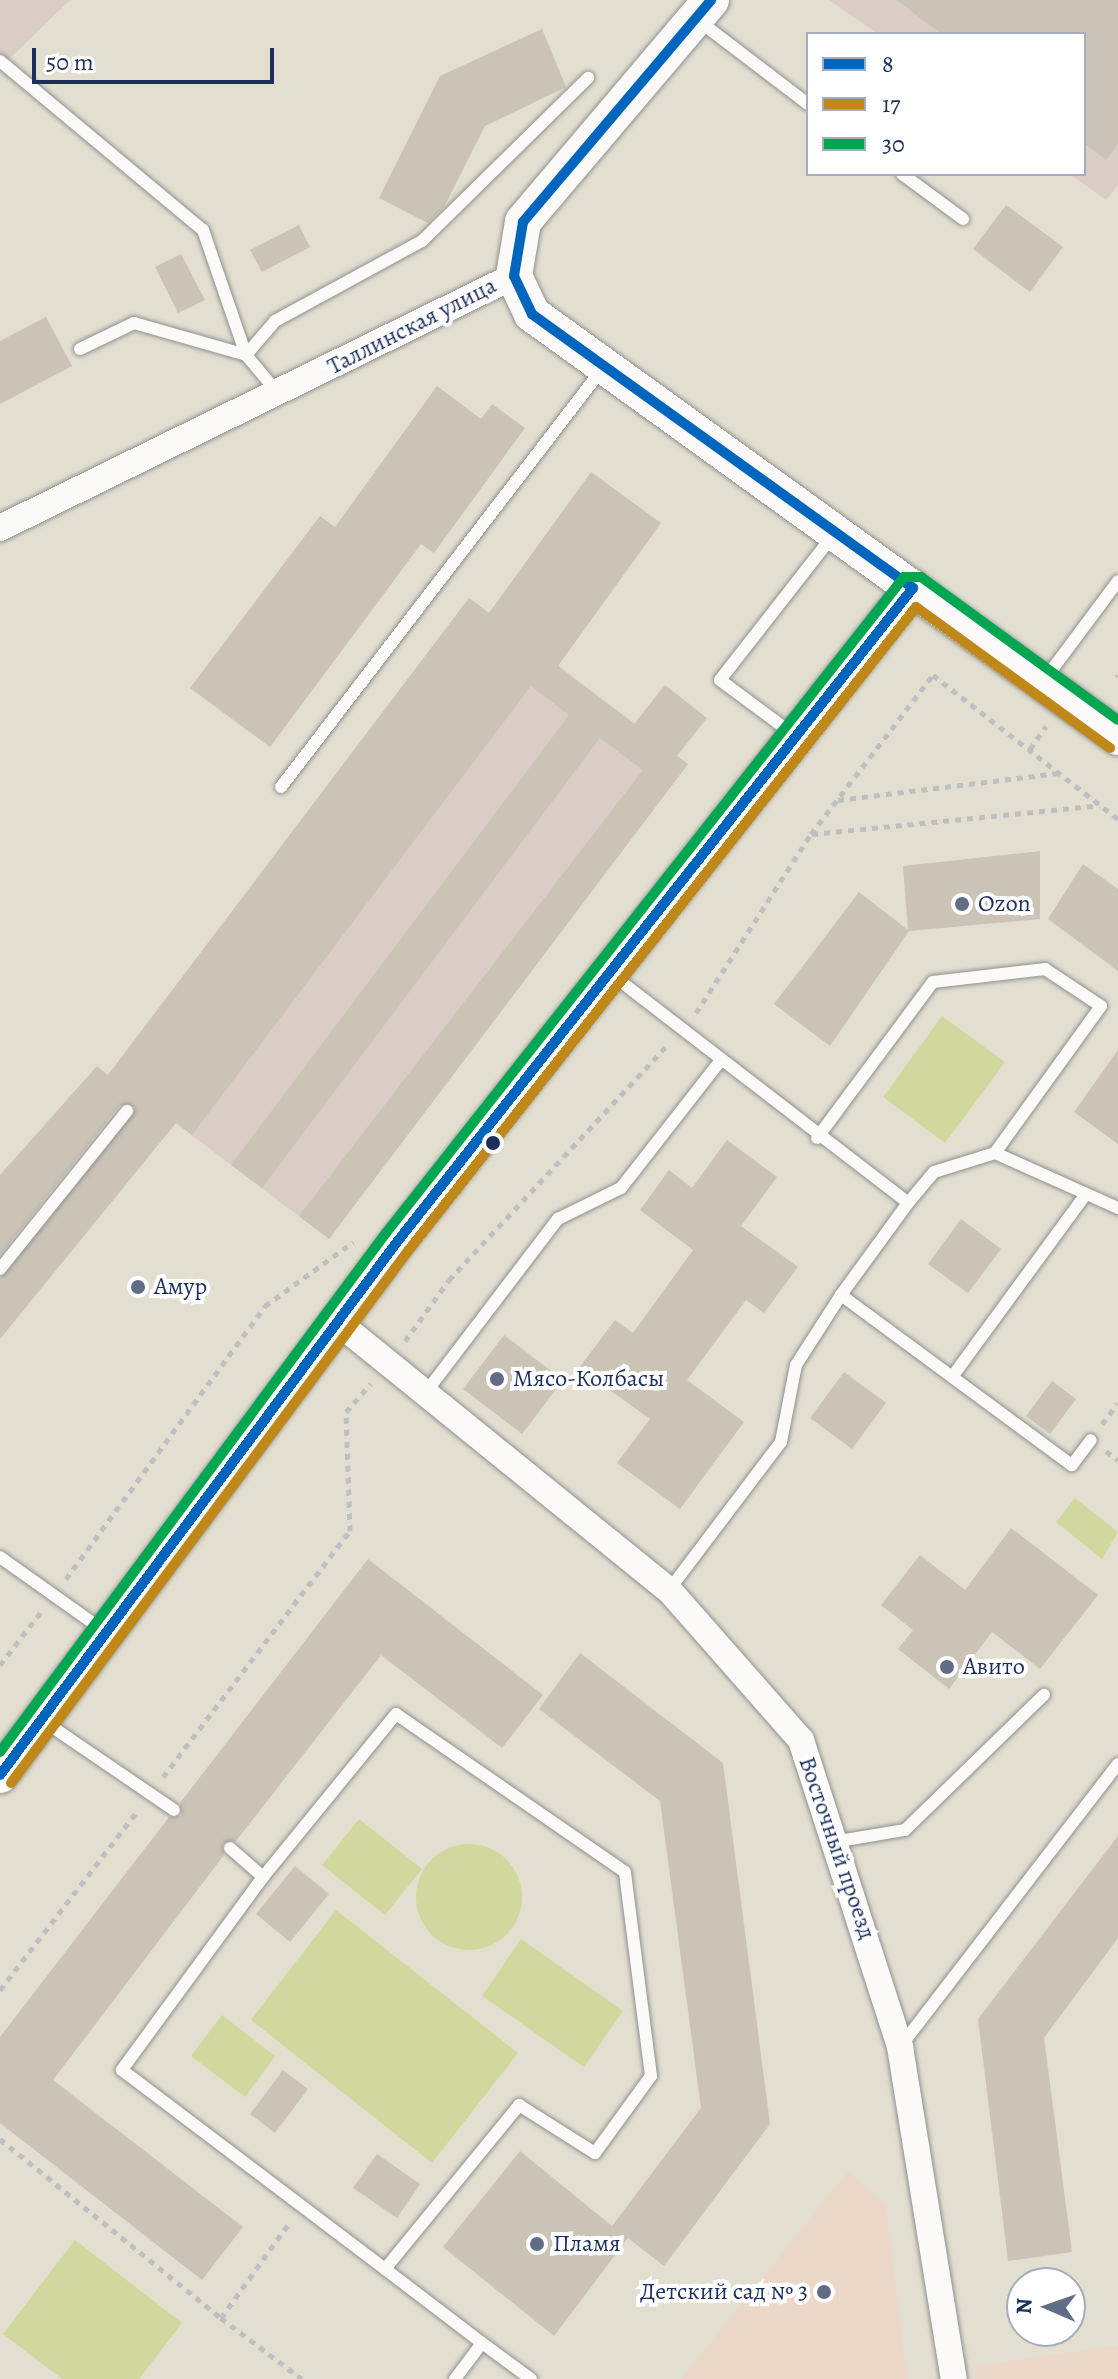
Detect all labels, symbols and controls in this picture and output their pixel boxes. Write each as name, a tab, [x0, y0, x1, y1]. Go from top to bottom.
scale bar	[36, 32, 278, 82]
legend	[806, 32, 1086, 176]
text: 50 m	[46, 46, 94, 78]
text: 8	[882, 48, 894, 80]
text: 17	[882, 88, 900, 120]
text: 30	[882, 128, 905, 160]
street label: Таллинская улица	[323, 271, 501, 381]
place label: Ozon	[978, 890, 1031, 918]
marker: Ozon	[953, 895, 971, 913]
unlabelled marker	[485, 1135, 501, 1151]
place label: Амур	[154, 1273, 207, 1301]
marker: Амур	[129, 1278, 147, 1296]
place label: Мясо-Колбасы	[513, 1365, 664, 1393]
marker: Мясо-Колбасы	[488, 1370, 506, 1388]
place label: Авито	[963, 1653, 1025, 1681]
marker: Авито	[938, 1658, 956, 1676]
street label: Восточный проезд	[792, 1753, 882, 1943]
place label: Пламя	[553, 2230, 621, 2258]
marker: Пламя	[528, 2235, 546, 2253]
north arrow	[1006, 2267, 1086, 2347]
place label: Детский сад № 3	[640, 2278, 808, 2306]
marker: Детский сад № 3	[815, 2283, 833, 2301]
text: N	[1009, 2298, 1039, 2315]

